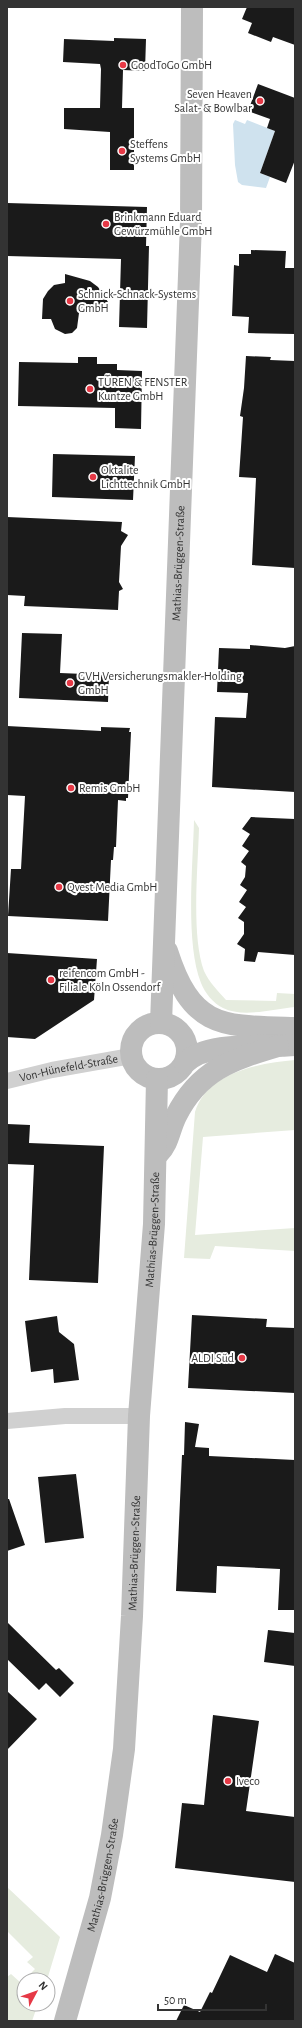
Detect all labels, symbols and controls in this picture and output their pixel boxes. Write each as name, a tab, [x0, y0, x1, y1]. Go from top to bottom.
place label: GoodToGo GmbH	[131, 59, 212, 71]
marker: GoodToGo GmbH	[118, 60, 128, 70]
place label: Seven Heaven Salat- & Bowlbar	[174, 88, 252, 114]
marker: Seven Heaven Salat- & Bowlbar	[255, 96, 265, 106]
place label: Steffens Systems GmbH	[130, 138, 201, 165]
marker: Steffens Systems GmbH	[117, 146, 127, 156]
place label: Brinkmann Eduard Gewürzmühle GmbH	[114, 211, 213, 237]
marker: Brinkmann Eduard Gewürzmühle GmbH	[101, 219, 111, 229]
place label: Schnick-Schnack-Systems GmbH	[78, 288, 196, 314]
marker: Schnick-Schnack-Systems GmbH	[65, 296, 75, 306]
place label: TÜREN & FENSTER Kuntze GmbH	[98, 375, 188, 402]
marker: TÜREN & FENSTER Kuntze GmbH	[85, 384, 95, 394]
place label: Oktalite Lichttechnik GmbH	[101, 464, 191, 490]
marker: Oktalite Lichttechnik GmbH	[88, 472, 98, 482]
street label: Mathias-Brüggen-Straße	[170, 505, 186, 621]
place label: GVH Versicherungsmakler-Holding GmbH	[78, 670, 242, 696]
marker: GVH Versicherungsmakler-Holding GmbH	[65, 678, 75, 688]
place label: Remis GmbH	[79, 782, 140, 794]
marker: Remis GmbH	[66, 783, 76, 793]
place label: Qvest Media GmbH	[67, 881, 157, 894]
marker: Qvest Media GmbH	[54, 882, 64, 892]
place label: reifencom GmbH - Filiale Köln Ossendorf	[59, 967, 161, 993]
marker: reifencom GmbH - Filiale Köln Ossendorf	[46, 975, 56, 985]
street label: Von-Hünefeld-Straße	[18, 1052, 119, 1084]
street label: Mathias-Brüggen-Straße	[143, 1172, 161, 1288]
place label: ALDI Süd	[191, 1352, 234, 1364]
marker: ALDI Süd	[237, 1353, 247, 1363]
street label: Mathias-Brüggen-Straße	[126, 1495, 142, 1611]
place label: Iveco	[236, 1775, 260, 1787]
marker: Iveco	[223, 1776, 233, 1786]
street label: Mathias-Brüggen-Straße	[85, 1817, 120, 1933]
north arrow	[16, 1972, 56, 2012]
text: N	[37, 1979, 50, 1992]
scale bar	[158, 1986, 266, 2012]
text: 50 m	[164, 1994, 187, 2006]

